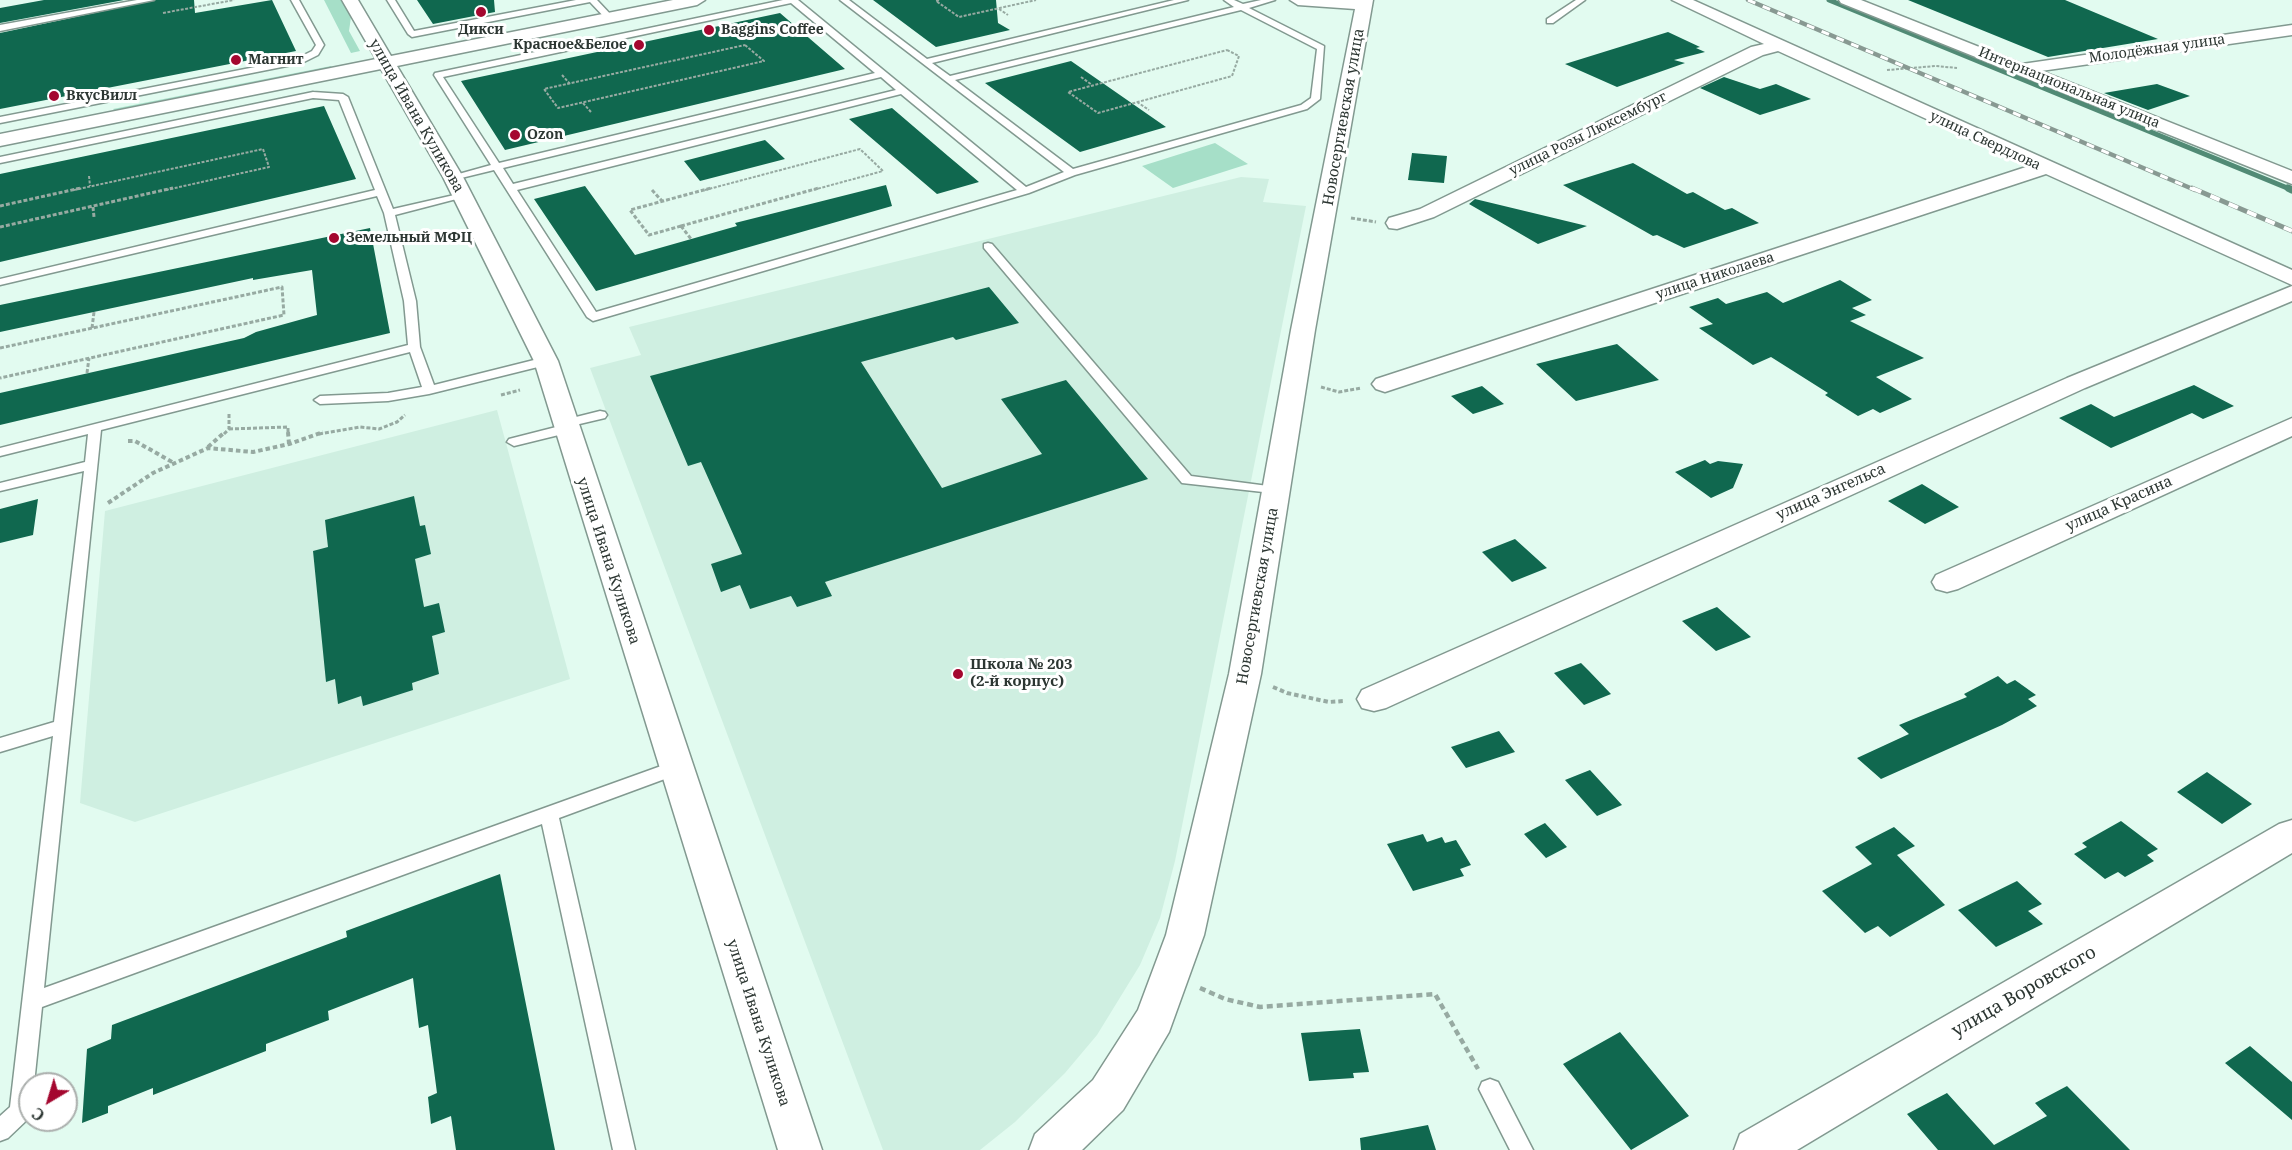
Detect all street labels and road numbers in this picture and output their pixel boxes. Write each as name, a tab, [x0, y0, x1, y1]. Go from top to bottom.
street label: Новосергиевская улица	[1320, 27, 1368, 207]
street label: Молодёжная улица	[2088, 31, 2226, 67]
street label: улица Ивана Куликова	[365, 36, 467, 196]
street label: Интернациональная улица	[1976, 44, 2162, 132]
street label: улица Розы Люксембург	[1507, 89, 1669, 179]
street label: улица Свердлова	[1927, 108, 2043, 174]
street label: улица Николаева	[1654, 249, 1776, 303]
street label: улица Энгельса	[1773, 460, 1889, 524]
street label: улица Красина	[2063, 472, 2175, 536]
street label: улица Ивана Куликова	[572, 475, 644, 647]
street label: Новосергиевская улица	[1234, 506, 1282, 686]
street label: улица Ивана Куликова	[722, 937, 794, 1109]
street label: улица Воровского	[1948, 942, 2100, 1042]

